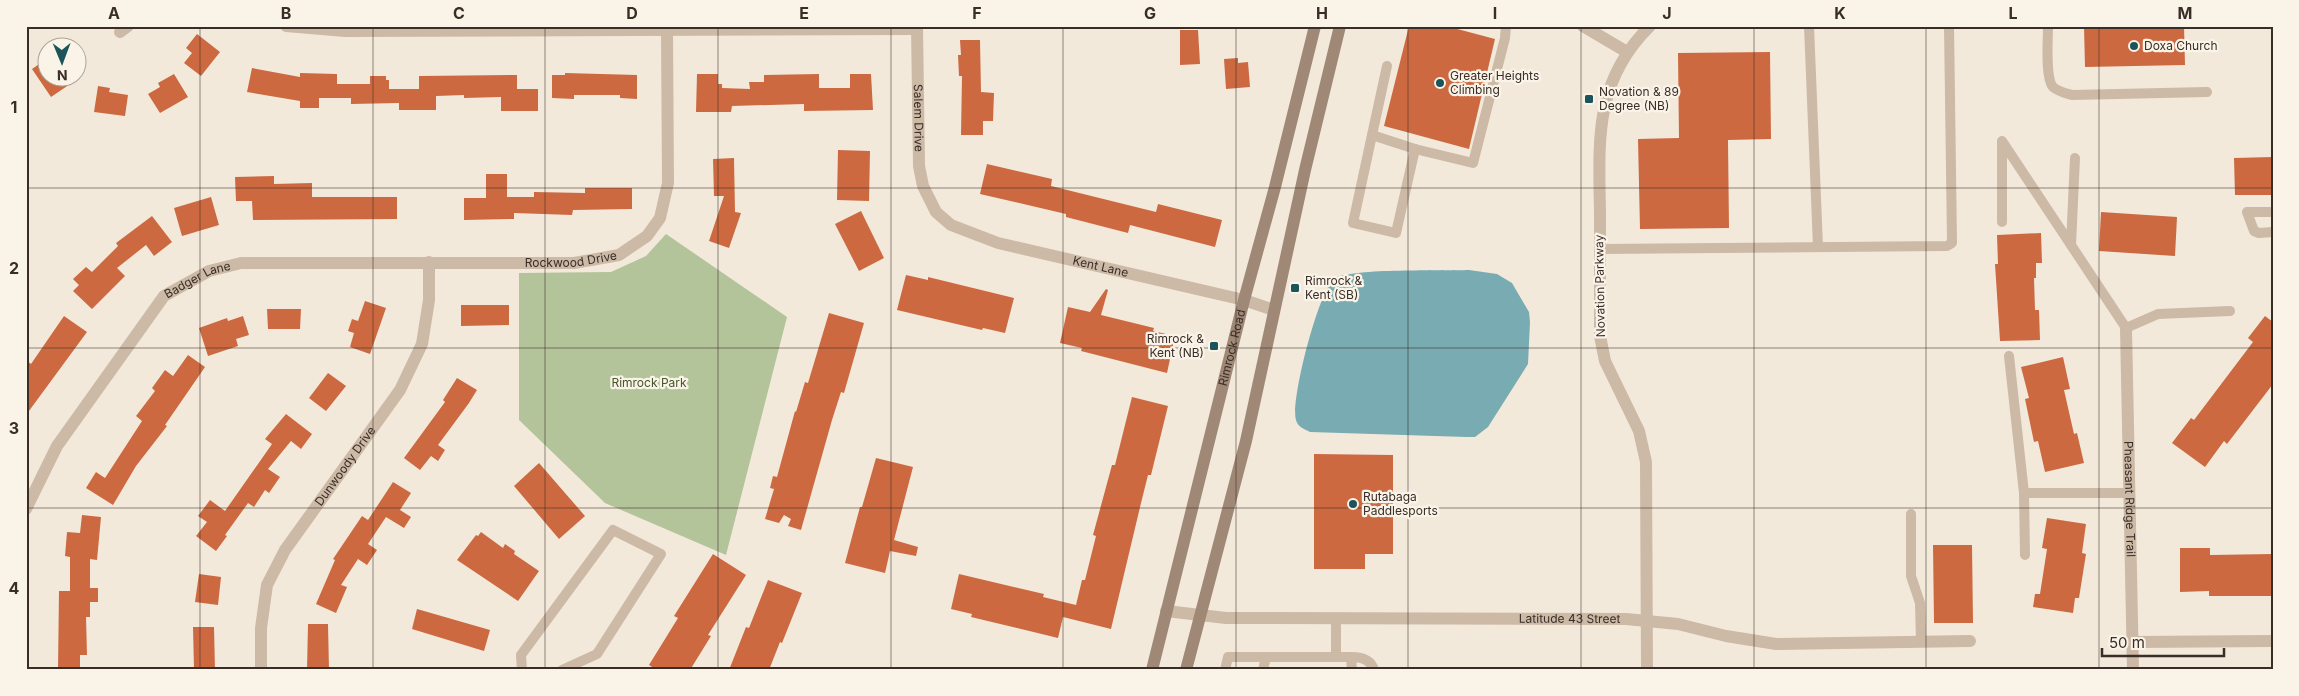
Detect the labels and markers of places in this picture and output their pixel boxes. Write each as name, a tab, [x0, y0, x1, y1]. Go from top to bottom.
place label: Doxa Church	[2144, 38, 2217, 53]
marker: Doxa Church	[2128, 40, 2140, 52]
place label: Greater Heights Climbing	[1450, 68, 1539, 97]
marker: Greater Heights Climbing	[1434, 77, 1446, 89]
place label: Novation & 89 Degree (NB)	[1599, 84, 1679, 113]
marker: Novation & 89 Degree (NB)	[1583, 93, 1595, 105]
place label: Rimrock & Kent (SB)	[1305, 273, 1362, 302]
marker: Rimrock & Kent (SB)	[1289, 282, 1301, 294]
place label: Rimrock & Kent (NB)	[1147, 331, 1204, 360]
marker: Rimrock & Kent (NB)	[1208, 340, 1220, 352]
place label: Rutabaga Paddlesports	[1363, 489, 1438, 518]
marker: Rutabaga Paddlesports	[1347, 498, 1359, 510]

